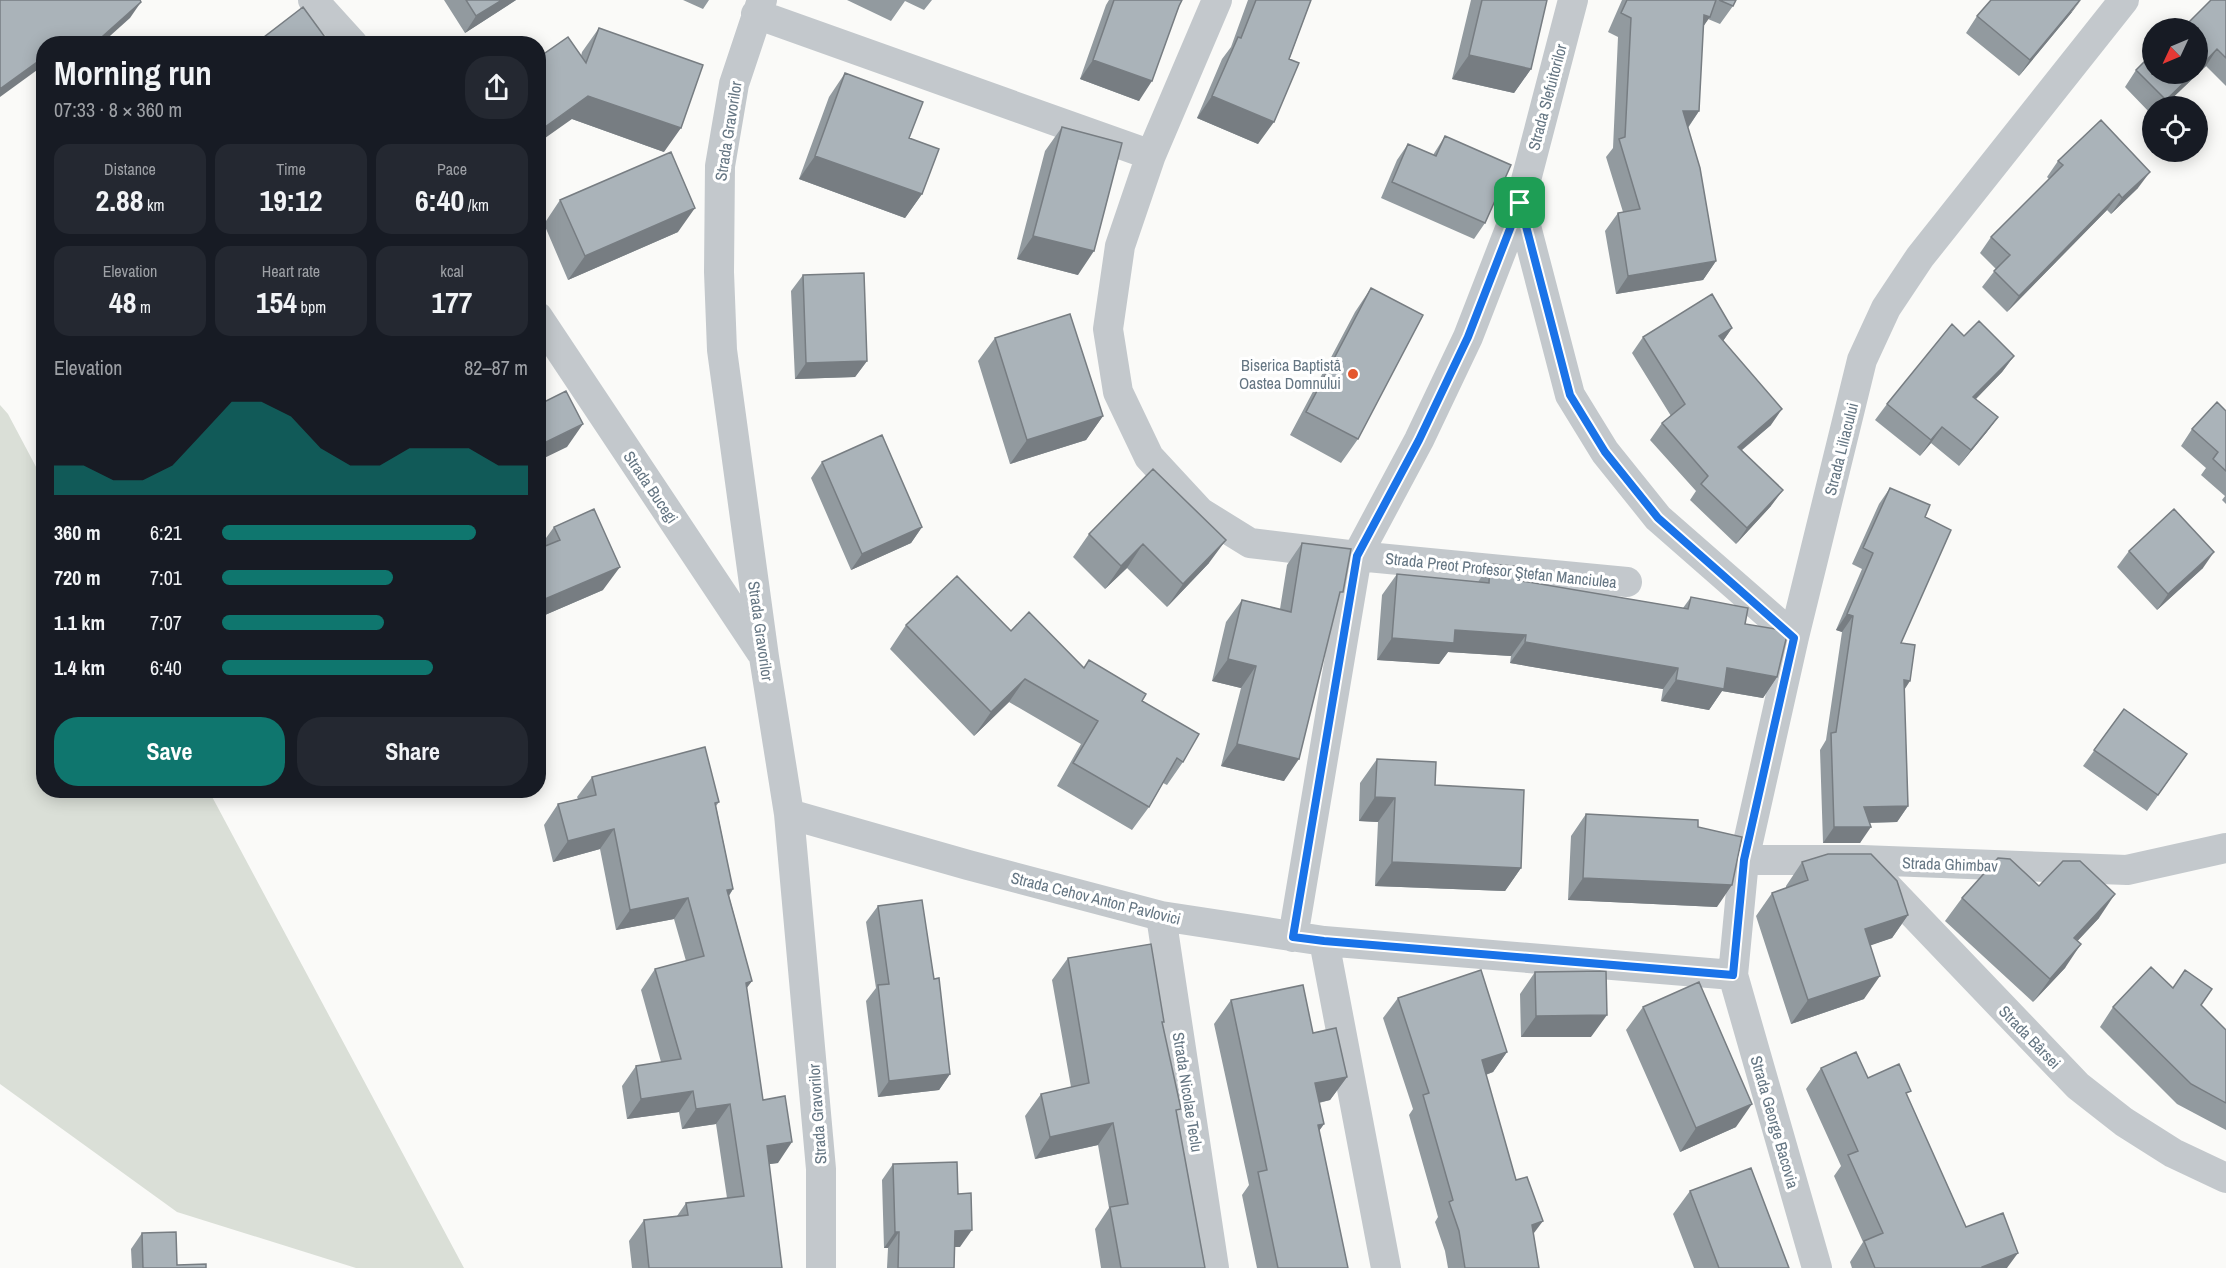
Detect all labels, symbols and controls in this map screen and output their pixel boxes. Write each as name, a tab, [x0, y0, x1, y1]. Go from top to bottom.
north arrow	[2142, 18, 2208, 84]
map controls	[2142, 18, 2208, 162]
street label: Strada Slefuitorilor	[1522, 41, 1572, 153]
text: Morning run	[54, 51, 212, 95]
button: share	[465, 56, 528, 119]
street label: Strada Gravorilor	[709, 79, 747, 182]
text: 07:33 · 8 × 360 m	[54, 96, 182, 123]
button: locate	[2142, 96, 2208, 162]
text: Distance	[104, 158, 156, 180]
text: Time	[276, 158, 306, 180]
text: Pace	[437, 158, 467, 180]
pin	[1494, 177, 1545, 228]
text: 2.88	[95, 180, 143, 220]
text: 19:12	[260, 180, 322, 220]
text: 6:40	[415, 180, 464, 220]
icon: arrive	[1503, 186, 1536, 219]
text: km	[143, 194, 165, 216]
text: /km	[464, 194, 489, 216]
text: Elevation	[103, 260, 157, 282]
text: Heart rate	[262, 260, 320, 282]
text: kcal	[440, 260, 464, 282]
text: 48	[109, 282, 136, 322]
text: 154	[256, 282, 297, 322]
text: 177	[431, 282, 473, 322]
text: m	[136, 296, 151, 318]
text: bpm	[297, 296, 326, 318]
text: Elevation	[54, 354, 122, 381]
text: 82–87 m	[464, 354, 528, 381]
place label: Biserica Baptistă Oastea Domnului	[1239, 354, 1342, 394]
marker: Biserica Baptistă Oastea Domnului	[1346, 367, 1360, 381]
street label: Strada Liliacului	[1819, 400, 1863, 498]
street label: Strada Bucegi	[619, 446, 683, 528]
text: 360 m	[54, 519, 101, 546]
text: 6:21	[150, 519, 182, 546]
street label: Strada Preot Profesor Ştefan Manciulea	[1384, 547, 1619, 593]
text: 720 m	[54, 564, 101, 591]
text: 7:01	[150, 564, 182, 591]
street label: Strada Gravorilor	[743, 580, 779, 683]
text: 1.1 km	[54, 609, 105, 636]
text: 7:07	[150, 609, 182, 636]
text: 1.4 km	[54, 654, 105, 681]
text: 6:40	[150, 654, 182, 681]
button: Save	[54, 717, 285, 786]
button: Share	[297, 717, 528, 786]
street label: Strada Ghimbav	[1902, 851, 1999, 877]
street label: Strada Cehov Anton Pavlovici	[1009, 866, 1183, 930]
street label: Strada Bârsei	[1994, 1001, 2066, 1073]
street label: Strada Nicolae Teclu	[1168, 1031, 1208, 1153]
street label: Strada George Bacovia	[1746, 1053, 1805, 1192]
street label: Strada Gravorilor	[802, 1062, 831, 1165]

